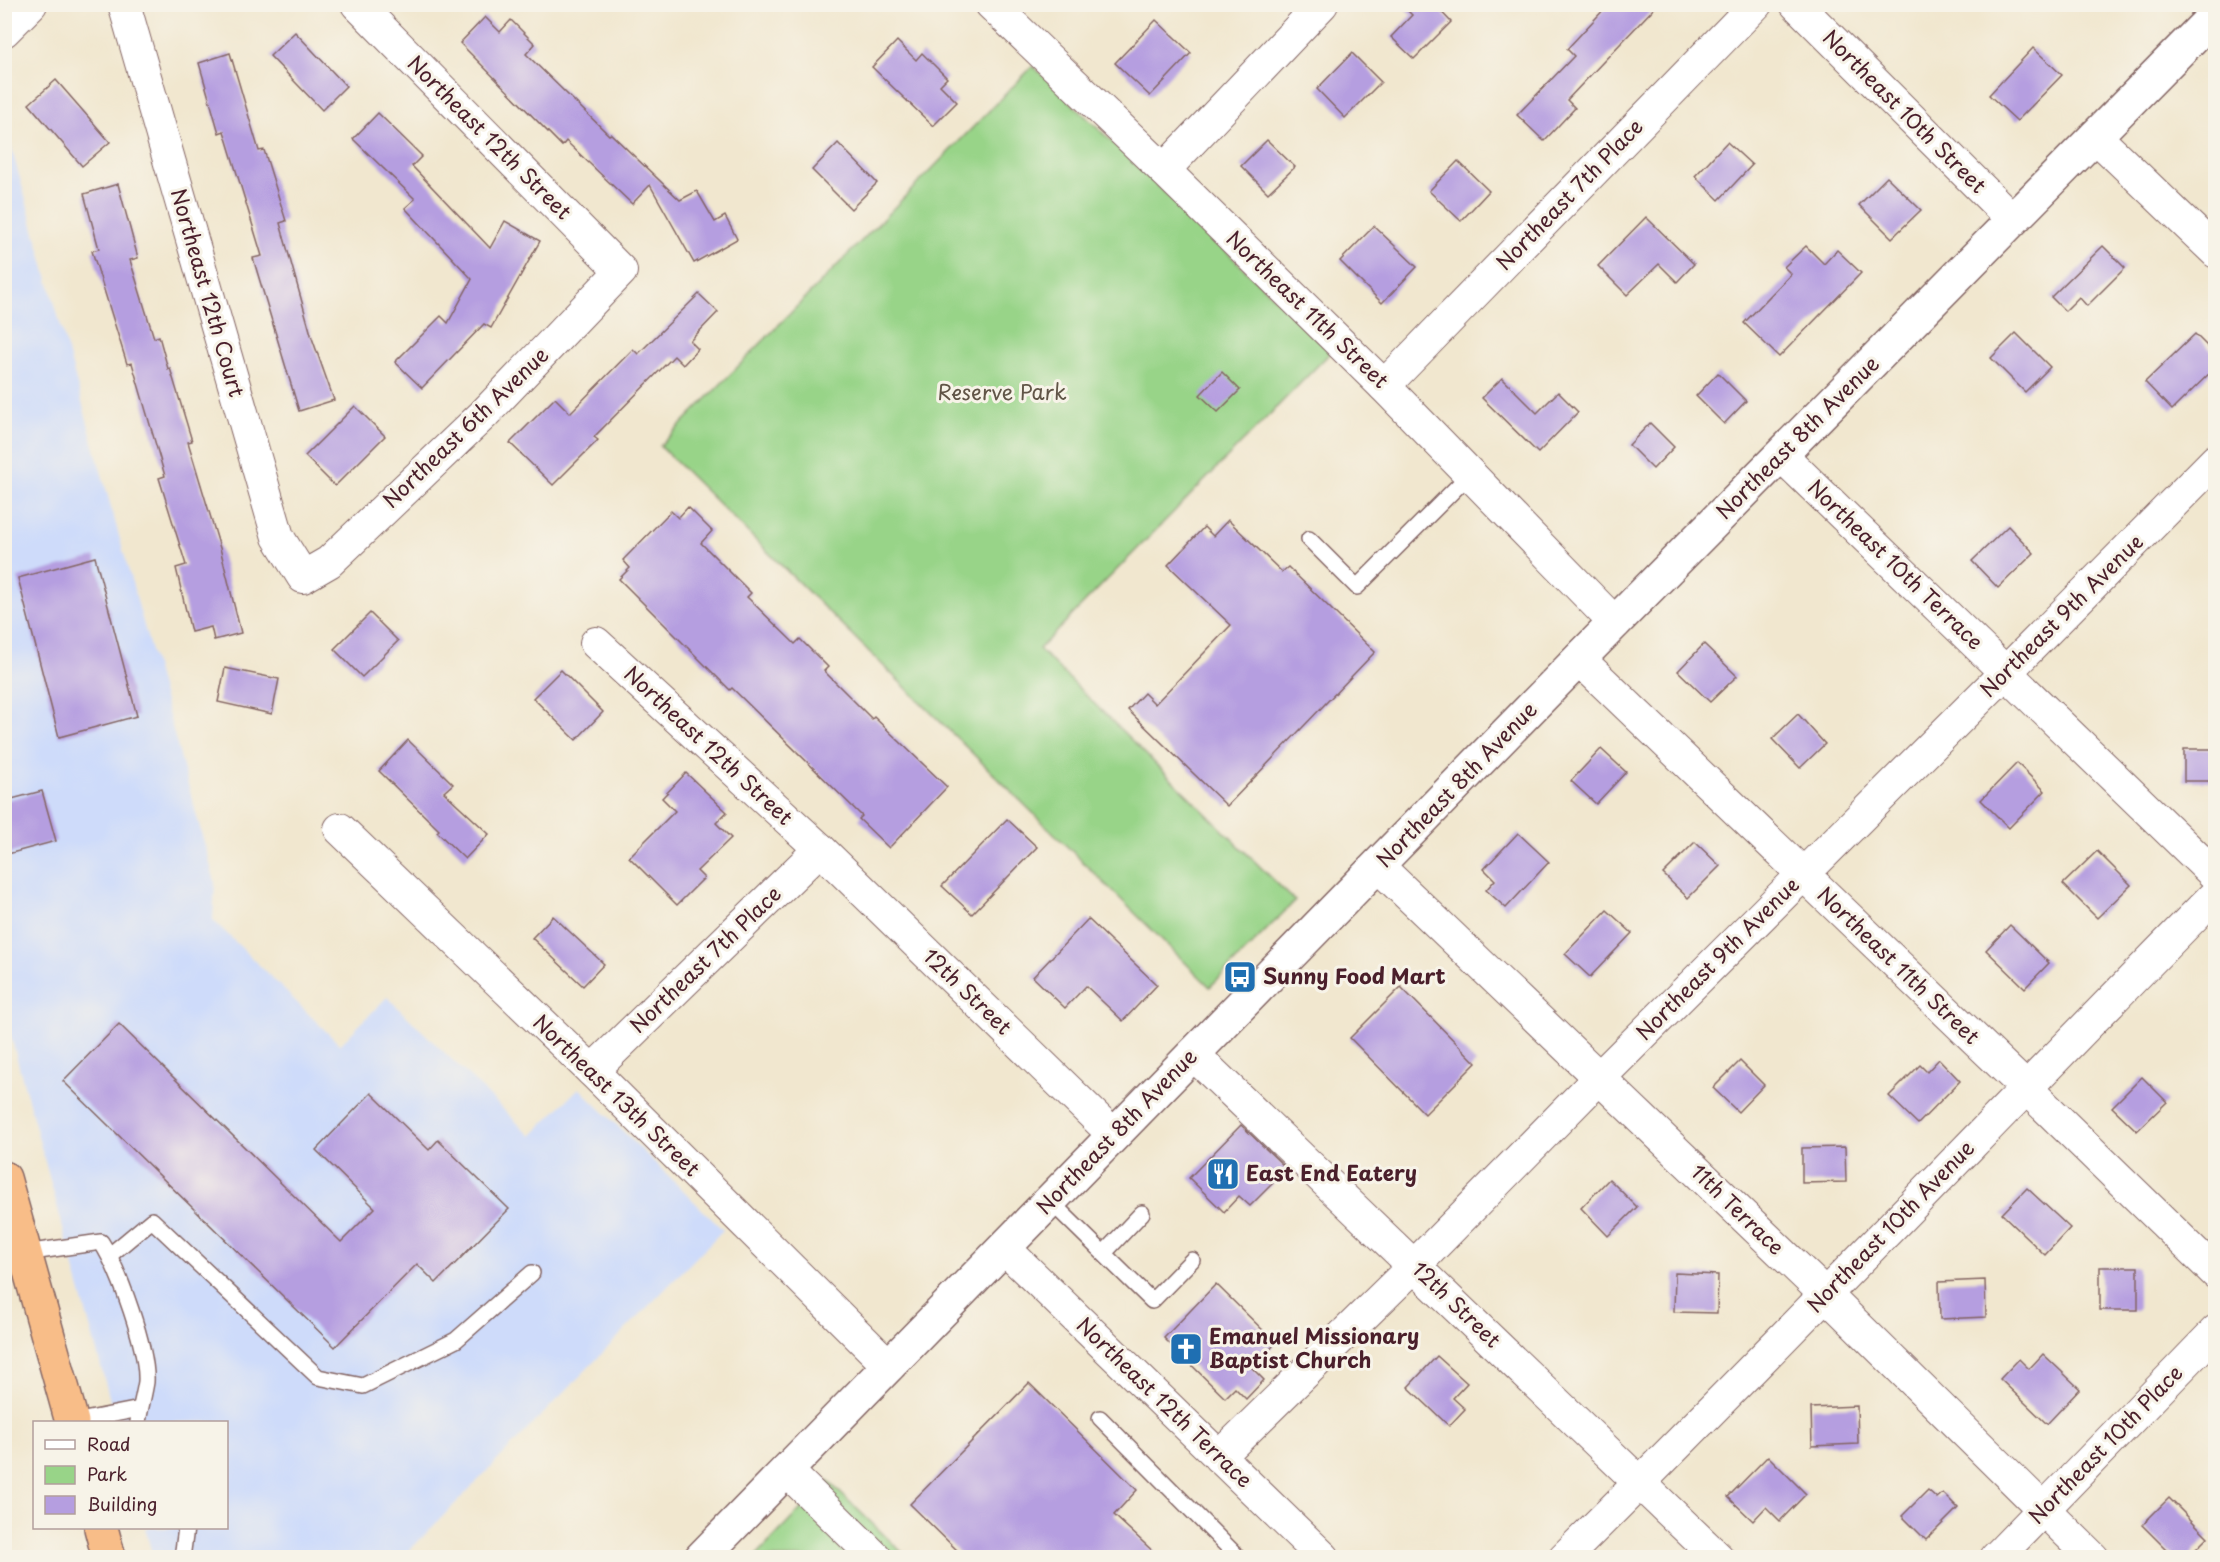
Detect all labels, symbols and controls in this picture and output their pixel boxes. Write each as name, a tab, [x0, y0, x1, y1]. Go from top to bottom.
street label: Northeast 10th Street	[1816, 21, 1995, 200]
street label: Northeast 12th Street	[401, 47, 580, 226]
street label: Northeast 7th Place	[1488, 111, 1650, 277]
street label: Northeast 12th Court	[164, 184, 254, 401]
street label: Northeast 11th Street	[1220, 222, 1397, 395]
street label: Northeast 6th Avenue	[374, 339, 555, 515]
street label: Northeast 8th Avenue	[1708, 348, 1886, 526]
park label: Reserve Park	[937, 375, 1067, 407]
street label: Northeast 10th Terrace	[1801, 471, 1991, 656]
street label: Northeast 9th Avenue	[1972, 526, 2150, 704]
street label: Northeast 12th Street	[618, 657, 801, 832]
street label: Northeast 8th Avenue	[1368, 693, 1543, 874]
street label: Northeast 9th Avenue	[1628, 869, 1806, 1047]
street label: Northeast 7th Place	[622, 878, 788, 1040]
street label: Northeast 11th Street	[1811, 878, 1988, 1051]
street label: 12th Street	[917, 940, 1020, 1041]
bus stop icon: Sunny Food Mart	[1222, 959, 1258, 995]
place label: Sunny Food Mart	[1263, 959, 1446, 991]
street label: Northeast 13th Street	[527, 1006, 708, 1183]
street label: Northeast 8th Avenue	[1028, 1040, 1203, 1221]
street label: Northeast 10th Avenue	[1798, 1132, 1981, 1319]
restaurant icon: East End Eatery	[1205, 1156, 1241, 1192]
place label: East End Eatery	[1246, 1156, 1417, 1188]
street label: 11th Terrace	[1684, 1156, 1792, 1262]
street label: 12th Street	[1406, 1253, 1509, 1354]
street label: Northeast 12th Terrace	[1070, 1309, 1261, 1494]
place label: Emanuel Missionary Baptist Church	[1209, 1319, 1419, 1375]
church icon: Emanuel Missionary Baptist Church	[1168, 1331, 1204, 1367]
street label: Northeast 10th Place	[2020, 1357, 2189, 1530]
legend	[33, 1421, 228, 1529]
text: Road	[87, 1430, 131, 1457]
text: Park	[87, 1460, 127, 1487]
text: Building	[87, 1490, 157, 1517]

